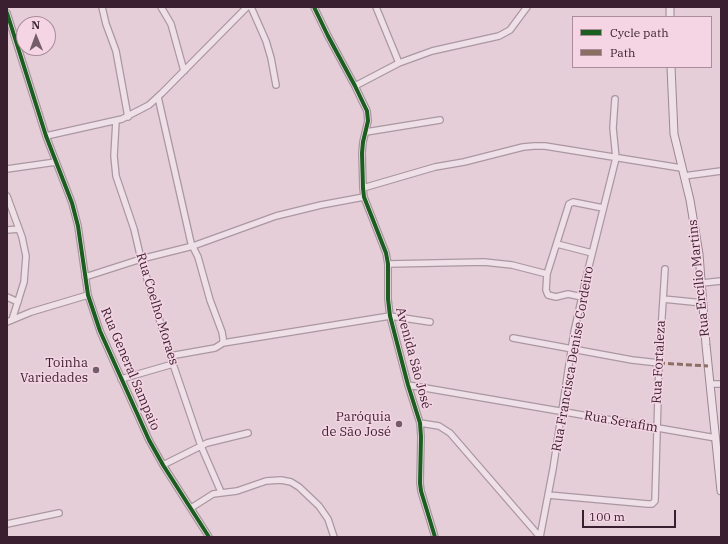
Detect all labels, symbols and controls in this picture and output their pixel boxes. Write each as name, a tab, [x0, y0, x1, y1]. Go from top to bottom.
north arrow	[16, 16, 56, 56]
legend	[572, 16, 712, 68]
text: N	[31, 18, 40, 32]
text: Cycle path	[610, 25, 669, 40]
text: Path	[610, 45, 635, 60]
street label: Rua Ercílio Martins	[685, 219, 713, 337]
street label: Rua Coelho Moraes	[132, 251, 182, 367]
street label: Rua Francisca Denise Cordeiro	[549, 265, 597, 453]
street label: Rua General Sampaio	[97, 305, 163, 433]
street label: Avenida São José	[392, 306, 434, 410]
street label: Rua Fortaleza	[649, 320, 669, 404]
place label: Toinha Variedades	[20, 355, 88, 386]
marker: Toinha Variedades	[91, 365, 101, 375]
street label: Rua Serafim	[583, 408, 659, 436]
place label: Paróquia de São José	[322, 409, 391, 440]
marker: Paróquia de São José	[394, 419, 404, 429]
scale bar	[584, 502, 678, 528]
text: 100 m	[589, 509, 625, 524]

